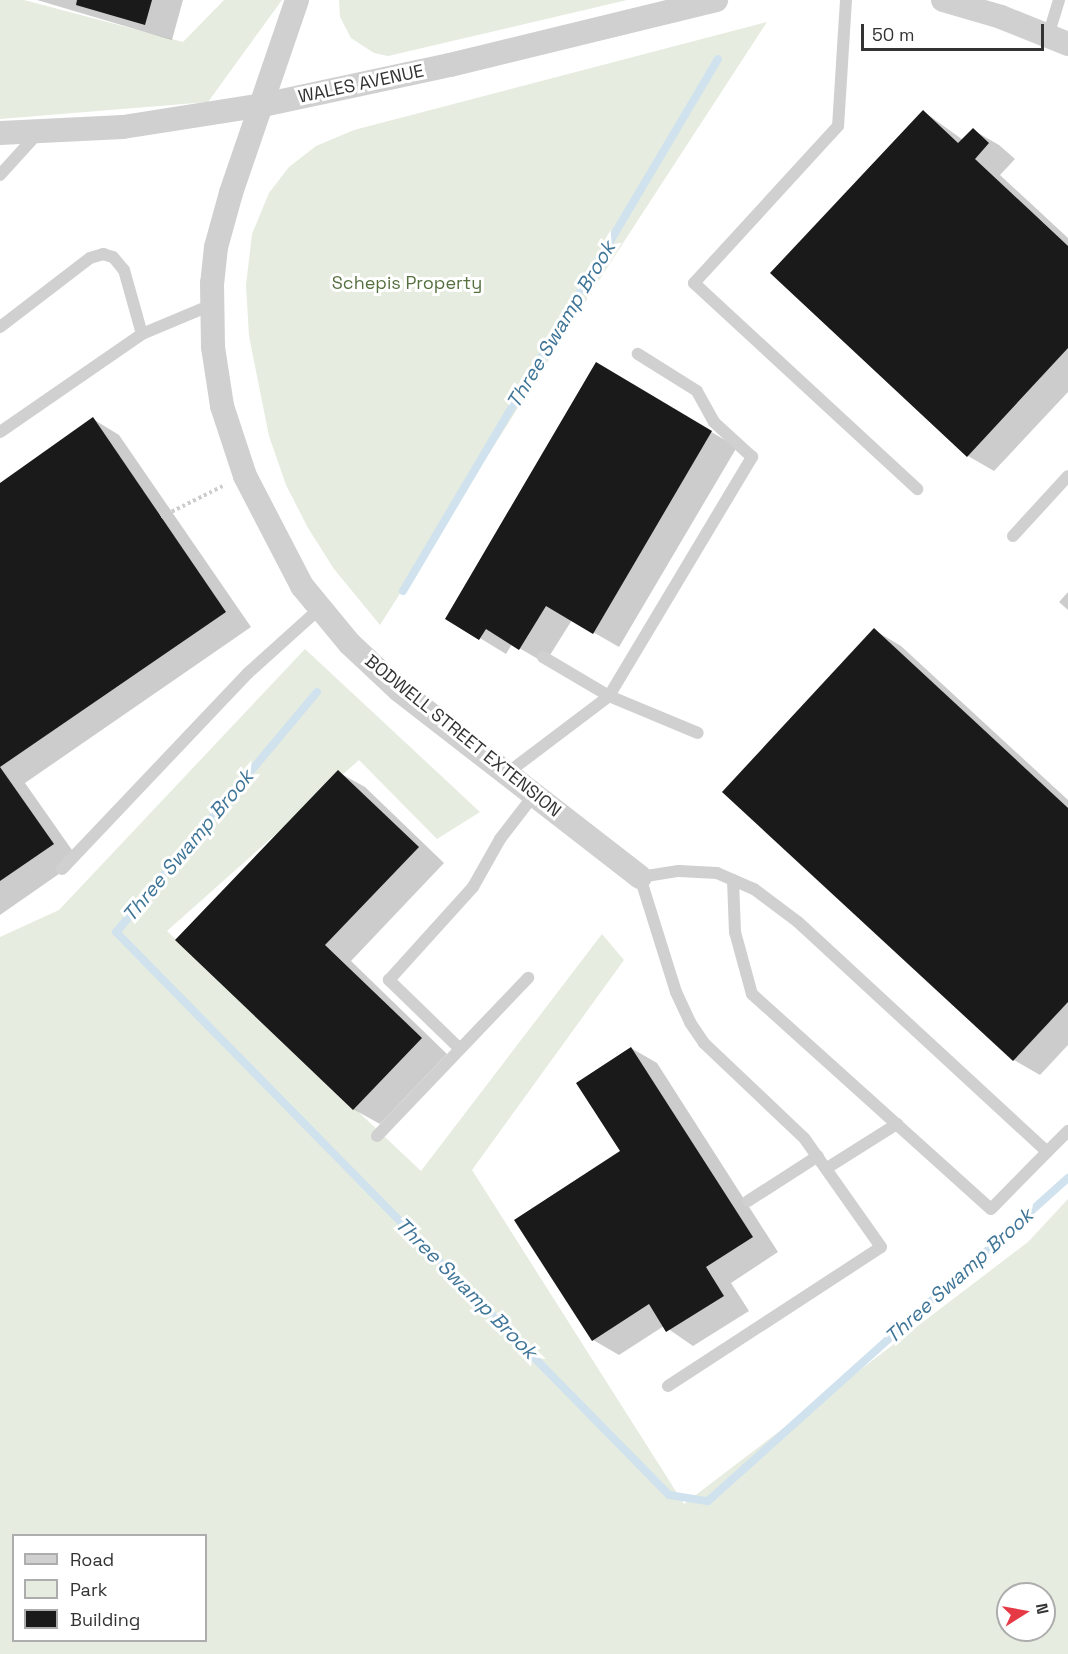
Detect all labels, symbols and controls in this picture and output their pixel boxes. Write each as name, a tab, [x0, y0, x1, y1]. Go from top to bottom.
scale bar	[864, 12, 1047, 50]
text: 50 m	[872, 23, 914, 46]
street label: WALES AVENUE	[296, 60, 426, 108]
water label: Three Swamp Brook	[502, 237, 620, 413]
park label: Schepis Property	[332, 272, 482, 294]
street label: BODWELL STREET EXTENSION	[360, 650, 566, 822]
water label: Three Swamp Brook	[118, 765, 258, 927]
water label: Three Swamp Brook	[880, 1203, 1038, 1349]
water label: Three Swamp Brook	[390, 1212, 542, 1364]
legend	[12, 1534, 207, 1642]
text: Road	[70, 1548, 114, 1571]
text: Park	[70, 1578, 107, 1601]
north arrow	[996, 1582, 1056, 1642]
text: N	[1031, 1602, 1054, 1616]
text: Building	[70, 1608, 140, 1631]

